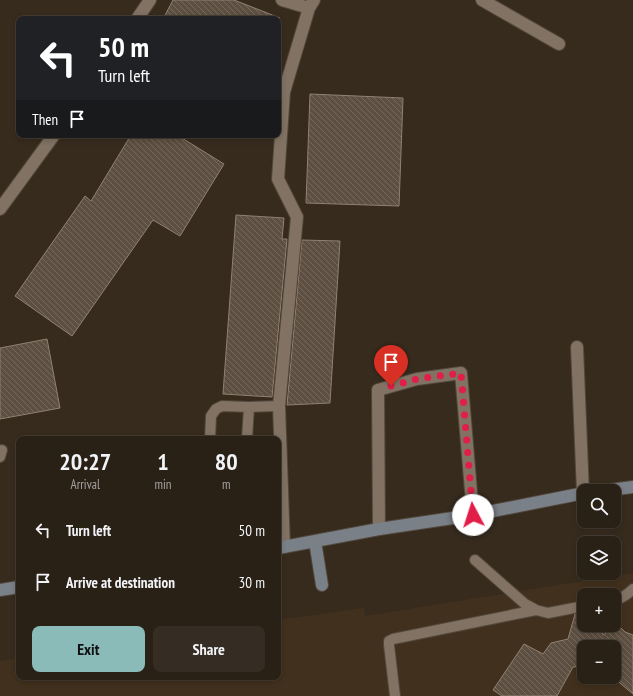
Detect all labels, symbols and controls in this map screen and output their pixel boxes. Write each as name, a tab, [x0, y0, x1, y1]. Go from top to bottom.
text: 50 m	[98, 28, 149, 65]
icon: left	[32, 32, 84, 84]
text: Turn left	[98, 64, 150, 87]
icon: arrive	[66, 108, 88, 130]
text: Then	[32, 110, 58, 129]
pin	[374, 345, 408, 386]
icon: arrive	[380, 351, 402, 373]
text: 20:27	[59, 446, 111, 477]
text: 1	[157, 446, 169, 477]
text: 80	[215, 446, 238, 477]
text: Arrival	[71, 476, 100, 493]
text: min	[154, 476, 171, 493]
text: m	[222, 476, 230, 493]
map controls	[577, 484, 621, 684]
button: search	[577, 484, 621, 528]
position arrow	[452, 494, 494, 536]
icon: left	[32, 519, 54, 541]
text: Turn left	[66, 521, 111, 540]
text: 50 m	[239, 521, 265, 540]
button: layers	[577, 536, 621, 580]
icon: arrive	[32, 571, 54, 593]
text: Arrive at destination	[66, 573, 175, 592]
text: 30 m	[239, 573, 265, 592]
button: +	[577, 588, 621, 632]
button: Exit	[32, 626, 145, 672]
button: Share	[153, 626, 265, 672]
button: −	[577, 640, 621, 684]

